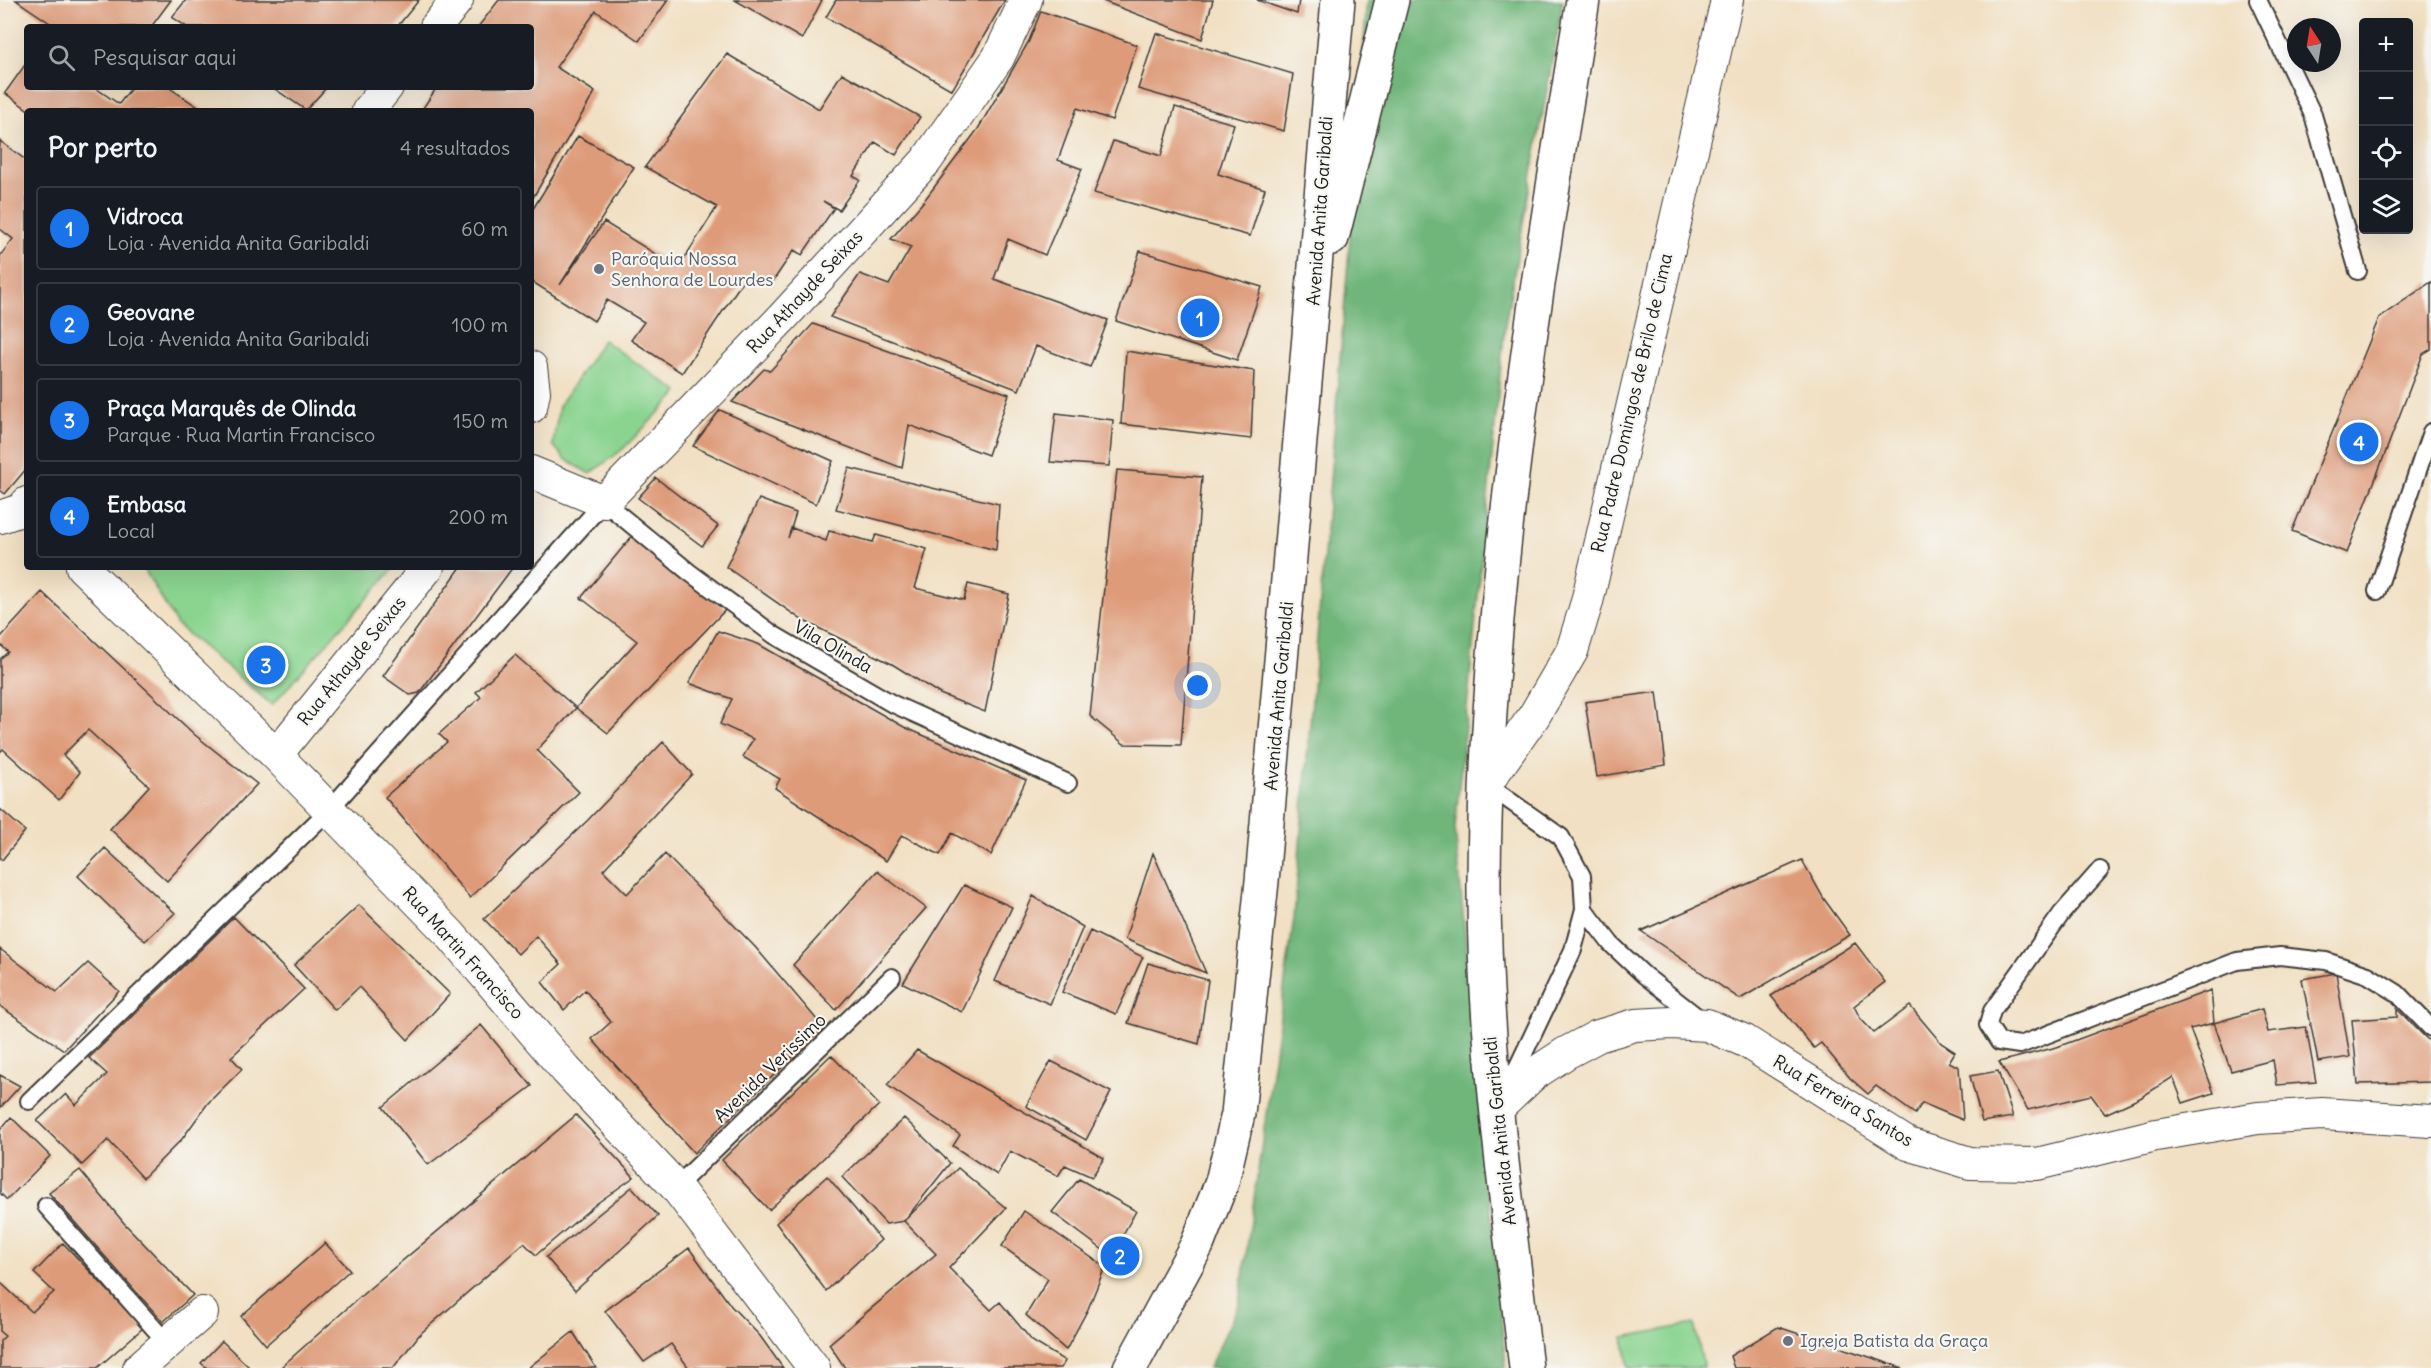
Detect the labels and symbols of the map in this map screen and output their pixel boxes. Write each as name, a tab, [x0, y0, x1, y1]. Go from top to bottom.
north arrow	[2287, 18, 2341, 72]
street label: Avenida Anita Garibaldi	[1301, 116, 1338, 306]
street label: Rua Athayde Seixas	[742, 225, 868, 358]
place label: Paróquia Nossa Senhora de Lourdes	[611, 247, 774, 291]
street label: Rua Padre Domingos de Brilo de Cima	[1586, 251, 1677, 555]
marker: Paróquia Nossa Senhora de Lourdes	[592, 262, 606, 276]
pin: 1	[1180, 296, 1220, 340]
pin: 4	[2340, 420, 2378, 464]
street label: Rua Athayde Seixas	[292, 591, 411, 730]
street label: Avenida Anita Garibaldi	[1259, 600, 1298, 791]
street label: Vila Olinda	[790, 615, 877, 678]
pin: 3	[246, 642, 286, 688]
your location	[1183, 671, 1212, 700]
street label: Rua Martin Francisco	[398, 881, 529, 1024]
street label: Avenida Verissimo	[709, 1008, 831, 1127]
street label: Avenida Anita Garibaldi	[1478, 1036, 1521, 1227]
street label: Rua Ferreira Santos	[1769, 1050, 1918, 1152]
pin: 2	[1100, 1234, 1140, 1278]
place label: Igreja Batista da Graça	[1800, 1329, 1988, 1352]
marker: Igreja Batista da Graça	[1781, 1334, 1795, 1348]

